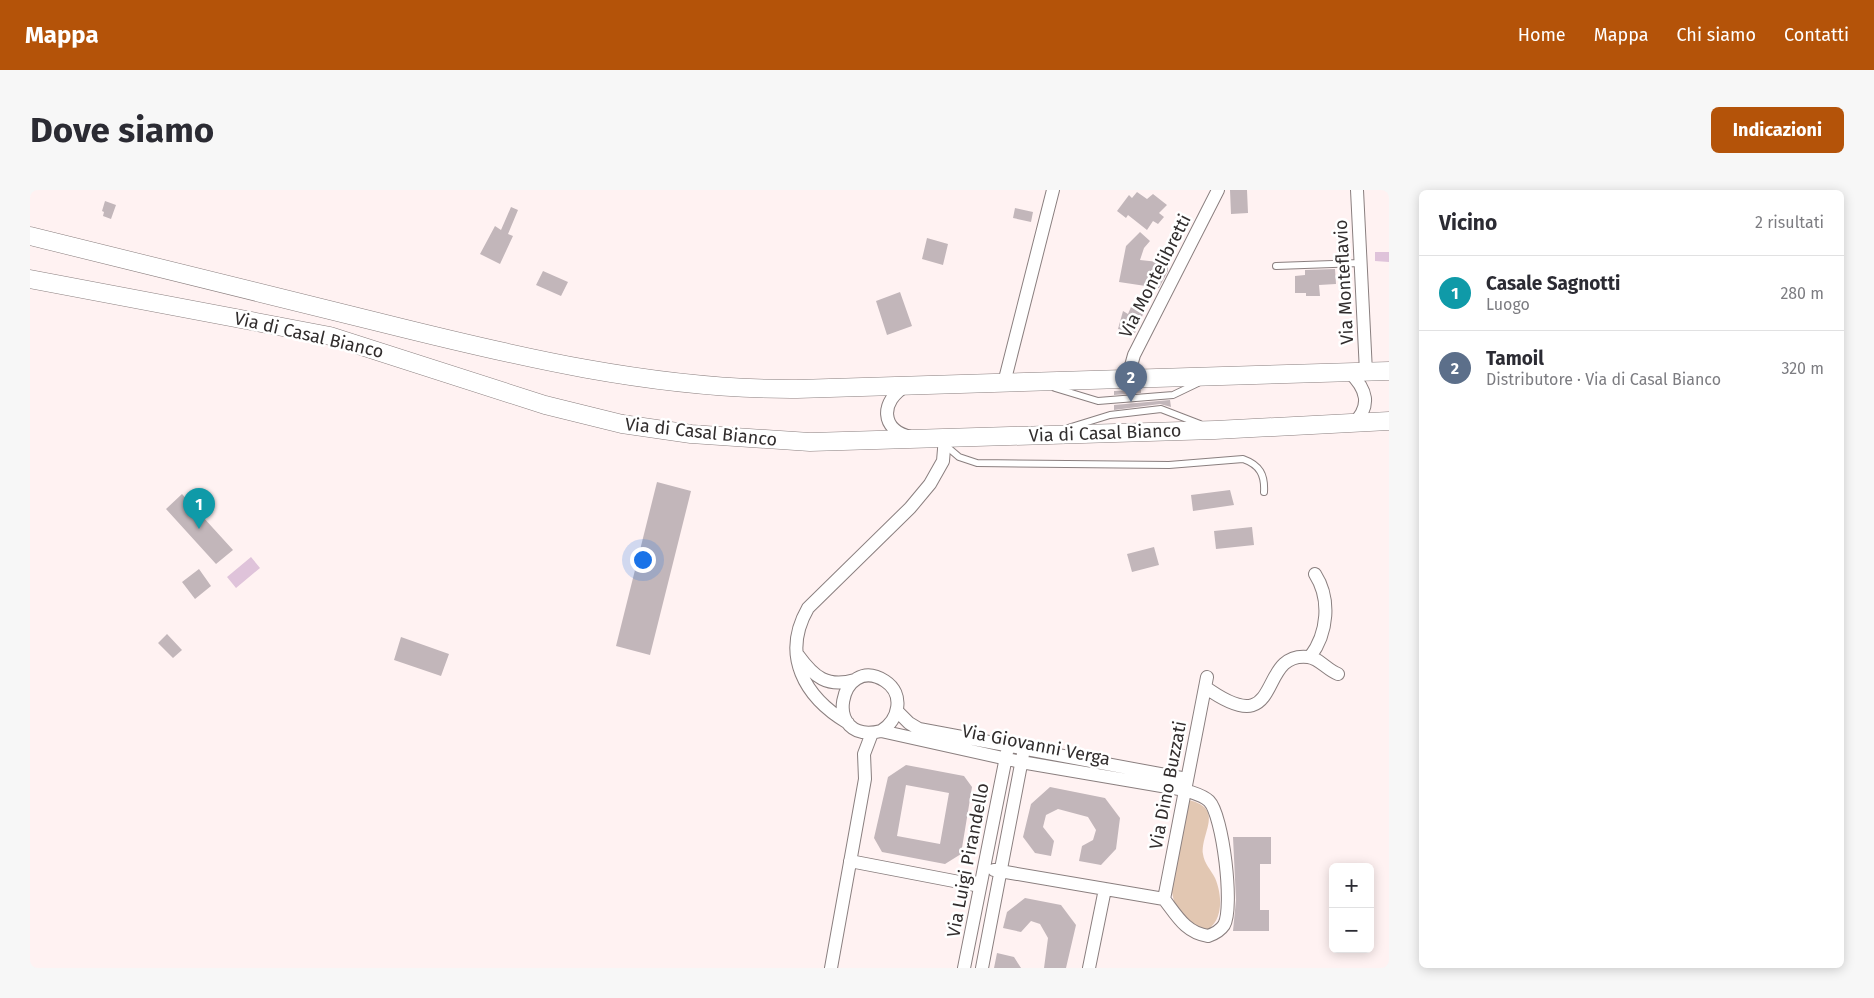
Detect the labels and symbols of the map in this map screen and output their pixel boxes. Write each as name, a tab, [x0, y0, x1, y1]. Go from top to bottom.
street label: Via Montelibretti	[1114, 210, 1196, 342]
street label: Via Monteflavio	[1330, 219, 1358, 345]
street label: Via di Casal Bianco	[232, 307, 386, 363]
pin: 2	[1115, 361, 1147, 402]
street label: Via di Casal Bianco	[624, 413, 778, 451]
street label: Via di Casal Bianco	[1028, 419, 1182, 447]
pin: 1	[183, 488, 215, 529]
your location	[630, 547, 656, 573]
street label: Via Dino Buzzati	[1145, 719, 1191, 851]
street label: Via Giovanni Verga	[960, 720, 1112, 770]
street label: Via Luigi Pirandello	[942, 781, 994, 939]

